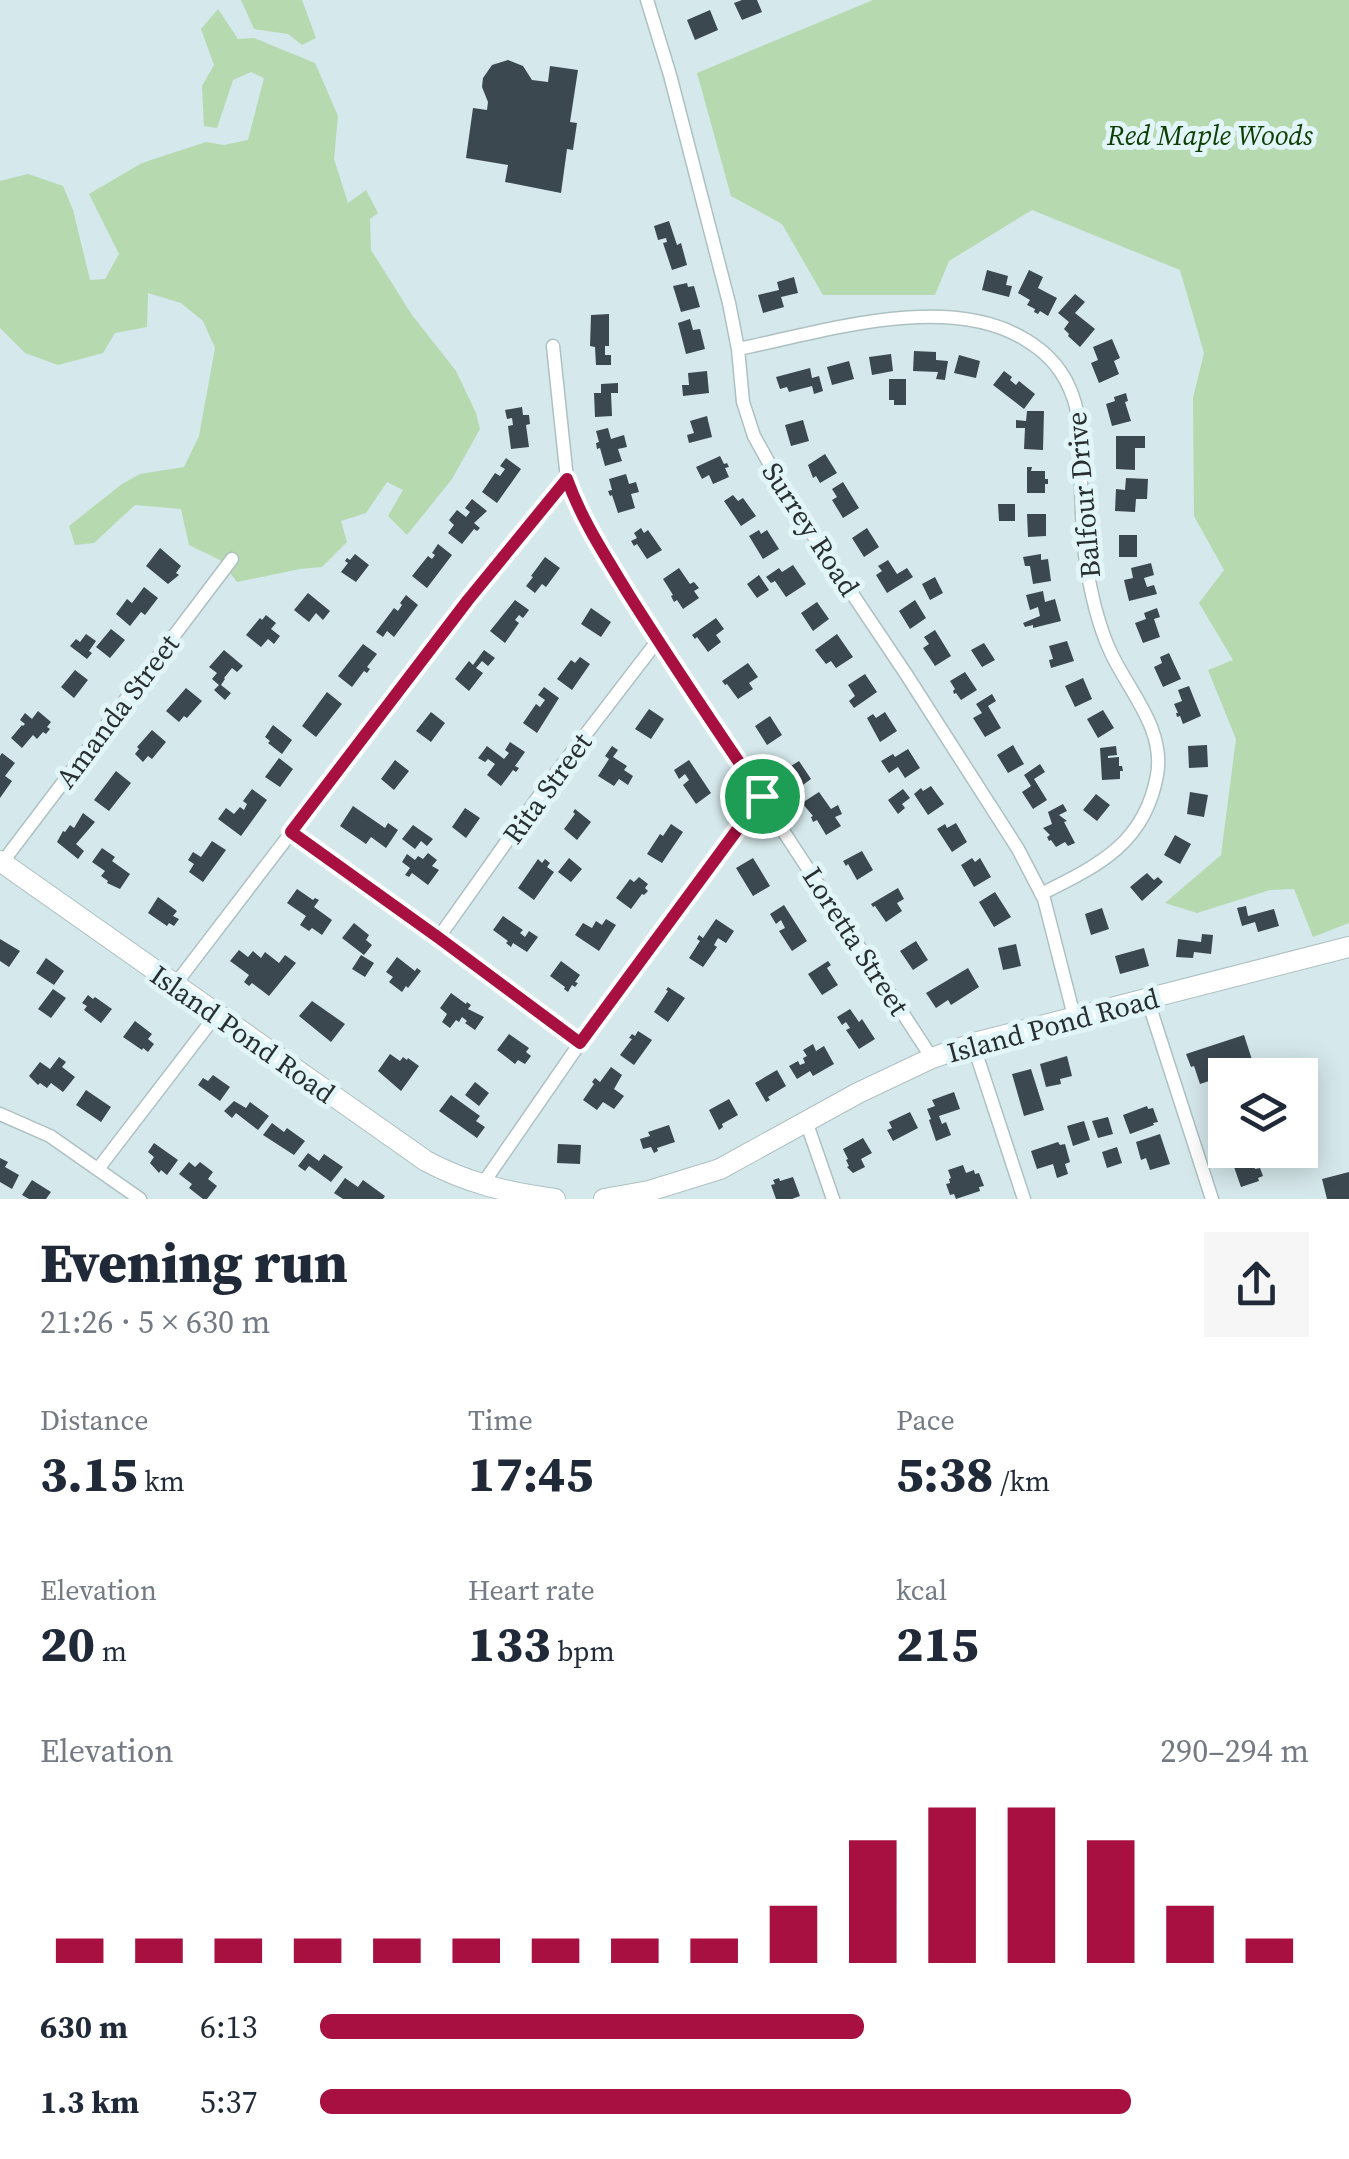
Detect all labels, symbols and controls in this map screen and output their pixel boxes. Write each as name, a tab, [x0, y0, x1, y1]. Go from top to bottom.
park label: Red Maple Woods	[1106, 116, 1314, 154]
street label: Balfour Drive	[1057, 410, 1109, 580]
street label: Surrey Road	[754, 455, 868, 603]
street label: Amanda Street	[47, 626, 188, 796]
street label: Rita Street	[494, 724, 601, 851]
pin	[720, 754, 805, 839]
icon: arrive	[735, 769, 790, 824]
street label: Loretta Street	[794, 860, 919, 1023]
street label: Island Pond Road	[143, 956, 343, 1112]
street label: Island Pond Road	[943, 978, 1163, 1071]
map controls	[1208, 1058, 1318, 1168]
button: layers	[1208, 1058, 1318, 1168]
text: Evening run	[40, 1225, 348, 1300]
button: share	[1204, 1232, 1309, 1337]
text: 21:26 · 5 × 630 m	[40, 1300, 270, 1344]
text: Distance	[40, 1401, 149, 1439]
text: Time	[468, 1401, 533, 1439]
text: Pace	[896, 1401, 955, 1439]
text: 3.15	[40, 1439, 138, 1508]
text: 17:45	[468, 1439, 593, 1508]
text: 5:38	[896, 1439, 994, 1508]
text: km	[138, 1462, 185, 1500]
text: /km	[994, 1462, 1050, 1500]
text: Elevation	[40, 1571, 157, 1609]
text: Heart rate	[468, 1571, 595, 1609]
text: kcal	[896, 1571, 947, 1609]
text: 20	[40, 1609, 95, 1678]
text: 133	[468, 1609, 551, 1678]
text: 215	[896, 1609, 979, 1678]
text: m	[95, 1632, 127, 1670]
text: bpm	[551, 1632, 615, 1670]
text: Elevation	[40, 1729, 174, 1773]
text: 290–294 m	[1160, 1729, 1309, 1773]
text: 630 m	[40, 2005, 128, 2049]
text: 6:13	[200, 2005, 258, 2049]
text: 1.3 km	[40, 2080, 139, 2124]
text: 5:37	[200, 2080, 258, 2124]

